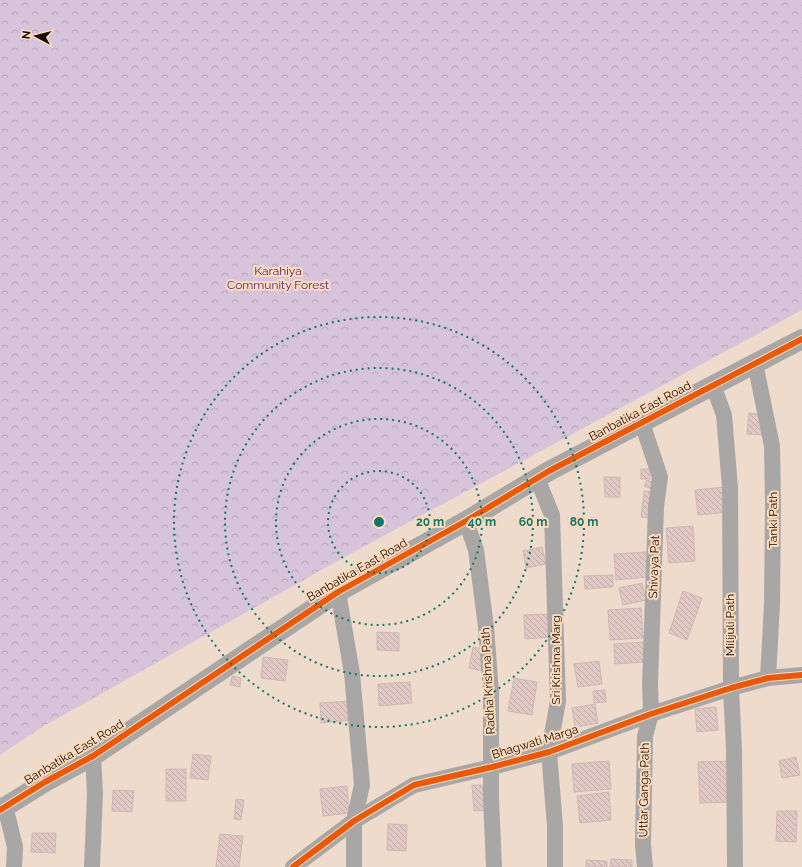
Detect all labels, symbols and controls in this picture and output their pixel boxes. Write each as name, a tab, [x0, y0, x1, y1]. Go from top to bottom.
north arrow	[16, 16, 56, 56]
text: N	[20, 30, 34, 40]
park label: Karahiya Community Forest	[227, 264, 329, 292]
street label: Banbatika East Road	[587, 378, 693, 444]
street label: Tanki Path	[766, 492, 780, 548]
centre of rings	[372, 515, 386, 529]
text: 20 m	[416, 515, 444, 529]
text: 40 m	[468, 515, 496, 529]
text: 60 m	[519, 515, 547, 529]
text: 80 m	[570, 515, 598, 529]
street label: Shivaya Pat	[646, 535, 662, 599]
street label: Banbatika East Road	[304, 536, 410, 604]
street label: Milijuli Path	[723, 594, 737, 656]
street label: Sri Krishna Marg	[549, 615, 563, 705]
street label: Radha Krishna Path	[478, 627, 498, 735]
street label: Banbatika East Road	[22, 717, 126, 787]
street label: Bhagwati Marga	[490, 722, 580, 762]
street label: Uttar Ganga Path	[636, 743, 652, 837]

